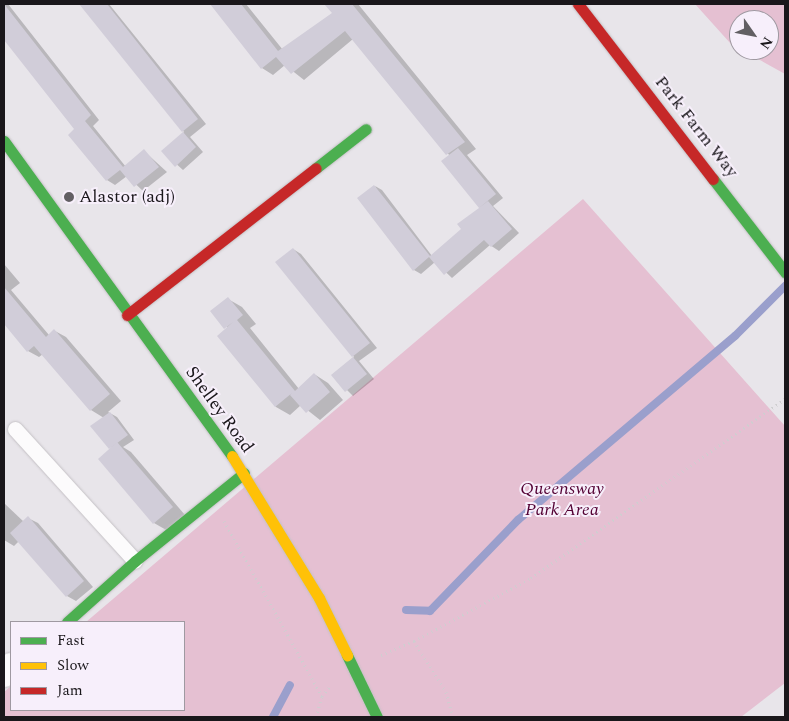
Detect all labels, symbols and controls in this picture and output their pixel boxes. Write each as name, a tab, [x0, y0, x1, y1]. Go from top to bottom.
north arrow	[729, 10, 779, 60]
text: N	[754, 32, 778, 53]
street label: Park Farm Way	[650, 72, 742, 182]
place label: Alastor (adj)	[79, 186, 175, 208]
marker: Alastor (adj)	[63, 191, 75, 203]
street label: Shelley Road	[180, 362, 258, 458]
park label: Queensway Park Area	[520, 479, 604, 522]
legend	[10, 621, 185, 711]
text: Fast	[57, 629, 85, 652]
text: Slow	[57, 654, 89, 677]
text: Jam	[57, 679, 83, 702]

